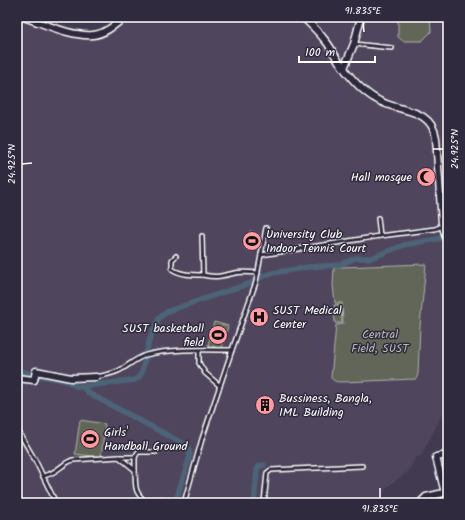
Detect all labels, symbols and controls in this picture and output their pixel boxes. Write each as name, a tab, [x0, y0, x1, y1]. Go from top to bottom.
text: 91.835°E	[345, 3, 383, 19]
scale bar	[299, 38, 375, 64]
text: 100 m	[305, 43, 336, 62]
text: 24.925°N	[447, 129, 463, 169]
text: 24.925°N	[4, 144, 20, 184]
mosque icon: Hall mosque	[415, 166, 437, 188]
place label: Hall mosque	[351, 168, 413, 187]
place label: University Club Indoor Tennis Court	[266, 225, 367, 258]
sports icon: University Club Indoor Tennis Court	[241, 230, 263, 252]
place label: SUST Medical Center	[273, 301, 342, 334]
hospital icon: SUST Medical Center	[248, 306, 270, 328]
place label: SUST basketball field	[122, 319, 205, 352]
sports icon: SUST basketball field	[207, 324, 229, 346]
park label: Central Field, SUST	[351, 325, 410, 358]
place label: Bussiness, Bangla, IML Building	[279, 389, 372, 422]
building icon: Bussiness, Bangla, IML Building	[254, 394, 276, 416]
place label: Girls' Handball Ground	[104, 423, 189, 456]
sports icon: Girls' Handball Ground	[79, 428, 101, 450]
text: 91.835°E	[362, 501, 400, 517]

